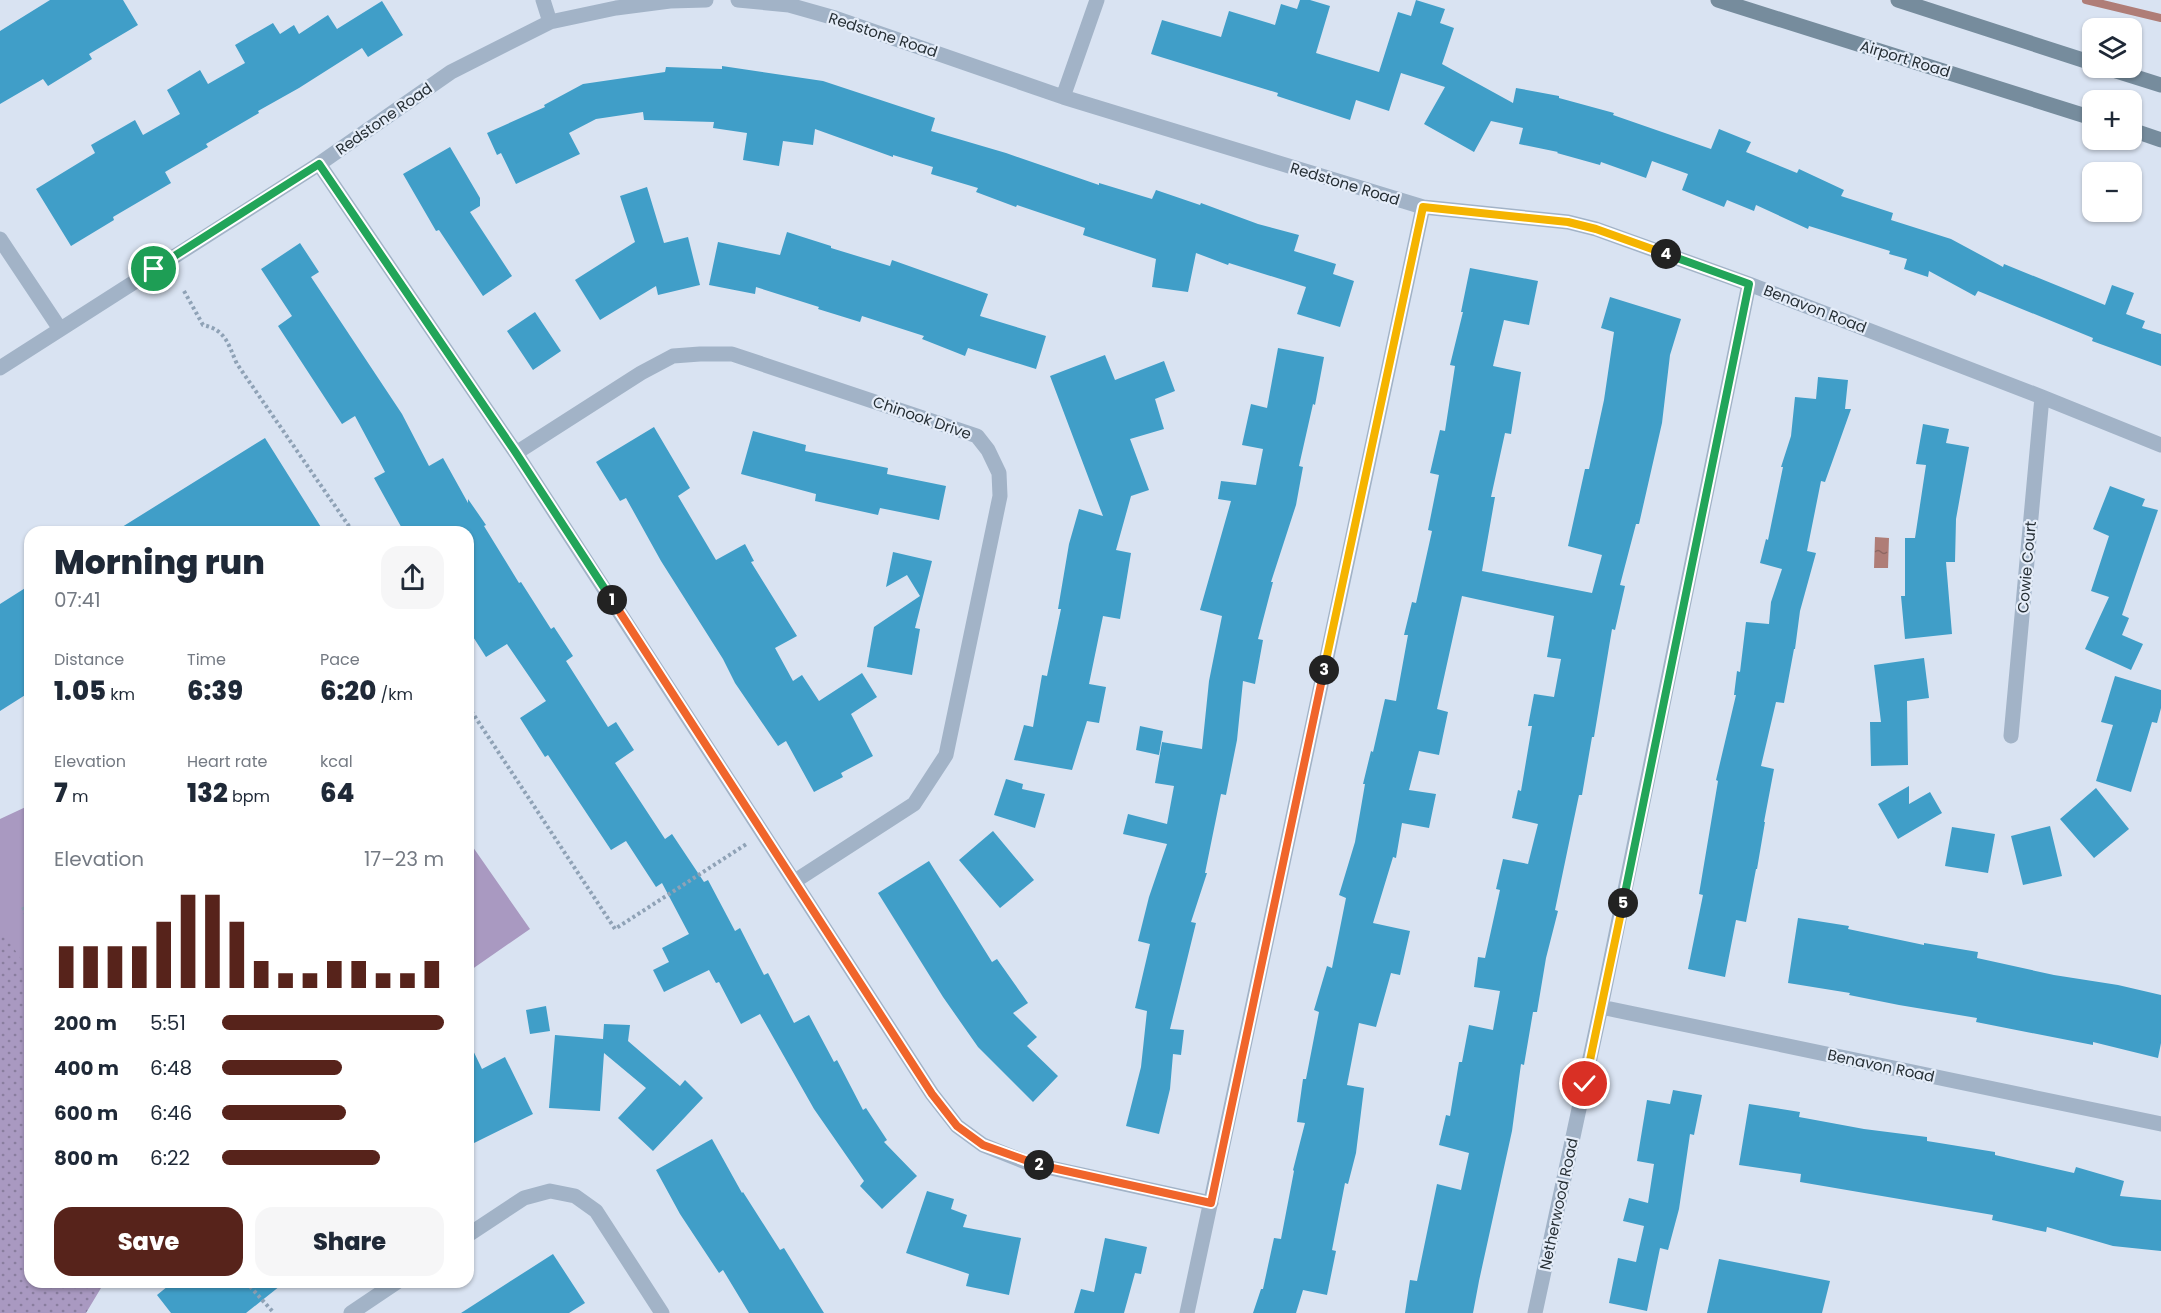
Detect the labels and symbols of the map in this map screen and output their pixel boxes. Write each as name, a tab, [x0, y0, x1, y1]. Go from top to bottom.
street label: Redstone Road	[826, 7, 940, 62]
street label: Airport Road	[1858, 35, 1953, 82]
street label: Redstone Road	[331, 77, 436, 160]
street label: Redstone Road	[1288, 157, 1402, 210]
pin: 4	[1651, 239, 1681, 269]
pin	[128, 243, 179, 294]
street label: Benavon Road	[1761, 279, 1870, 338]
street label: Chinook Drive	[870, 391, 974, 444]
street label: Cowie Court	[2012, 520, 2041, 614]
pin: 1	[597, 585, 627, 615]
pin: 3	[1309, 655, 1339, 685]
pin: 5	[1608, 888, 1638, 918]
street label: Benavon Road	[1826, 1044, 1937, 1087]
pin	[1559, 1058, 1610, 1109]
street label: Netherwood Road	[1534, 1136, 1583, 1272]
pin: 2	[1024, 1150, 1054, 1180]

